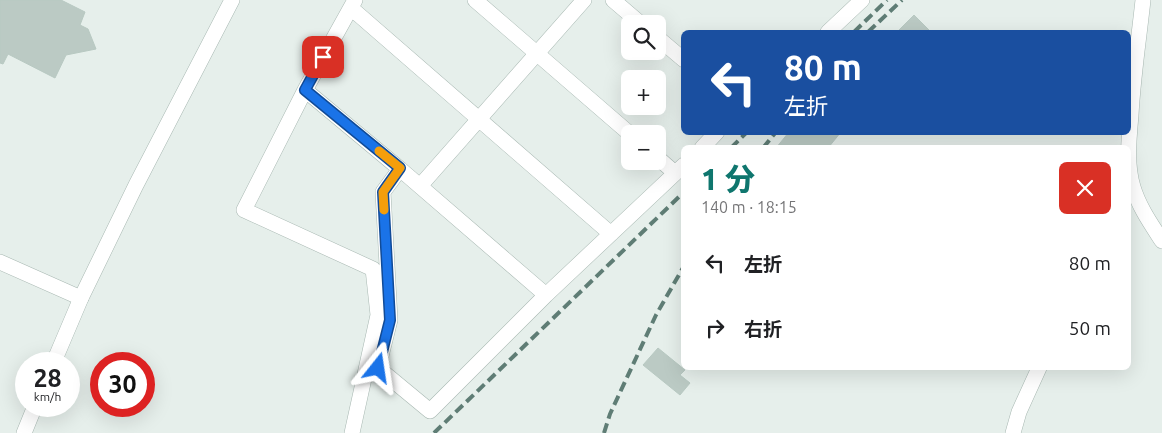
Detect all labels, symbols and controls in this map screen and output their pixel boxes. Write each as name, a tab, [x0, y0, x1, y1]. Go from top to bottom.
map controls	[621, 15, 666, 170]
button: search	[621, 15, 666, 60]
pin	[302, 36, 344, 78]
icon: arrive	[309, 43, 337, 71]
text: 80 m	[784, 47, 862, 87]
icon: left	[701, 50, 766, 115]
button: +	[621, 70, 666, 115]
text: 左折	[784, 93, 828, 118]
button: −	[621, 125, 666, 170]
text: 1 分	[701, 162, 755, 196]
button: close	[1059, 162, 1111, 214]
text: 140 m · 18:15	[701, 198, 797, 216]
icon: left	[701, 249, 729, 277]
text: 80 m	[1069, 252, 1111, 274]
text: 左折	[744, 253, 782, 275]
icon: right	[701, 314, 729, 342]
text: 50 m	[1069, 317, 1111, 339]
text: 右折	[744, 318, 782, 340]
position arrow	[351, 341, 403, 393]
speed limit sign: 30	[90, 352, 155, 417]
text: 28	[33, 364, 62, 392]
text: km/h	[34, 390, 61, 403]

